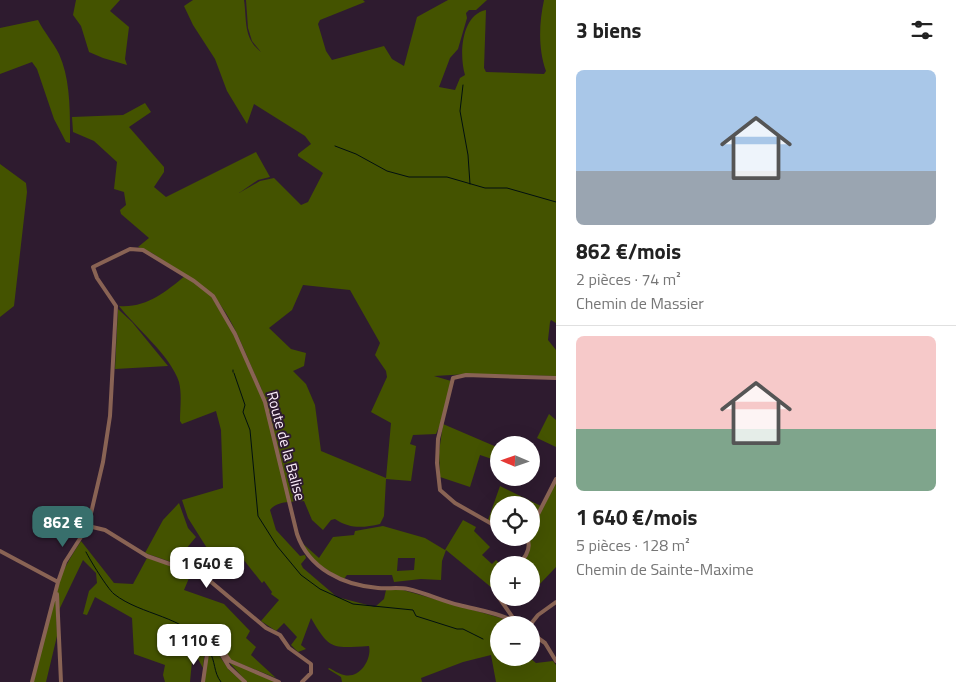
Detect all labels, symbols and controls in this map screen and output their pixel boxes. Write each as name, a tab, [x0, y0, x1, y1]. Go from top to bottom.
text: 3 biens	[576, 14, 641, 46]
icon: filters	[908, 16, 936, 44]
icon: home	[711, 103, 801, 193]
text: 862 €/mois	[576, 235, 681, 267]
text: 2 pièces · 74 m²	[576, 267, 681, 291]
text: Chemin de Massier	[576, 291, 704, 315]
icon: home	[711, 368, 801, 458]
street label: Route de la Balise	[261, 389, 312, 503]
north arrow	[490, 436, 540, 486]
map controls	[490, 436, 540, 666]
button: locate	[490, 496, 540, 546]
text: 1 640 €/mois	[576, 501, 698, 533]
pin: 862 €	[28, 506, 98, 548]
text: 862 €	[43, 510, 83, 534]
text: 5 pièces · 128 m²	[576, 533, 690, 557]
pin: 1 640 €	[161, 546, 253, 589]
text: 1 640 €	[181, 551, 233, 575]
button: +	[490, 556, 540, 606]
text: Chemin de Sainte-Maxime	[576, 557, 754, 581]
button: −	[490, 616, 540, 666]
pin: 1 110 €	[148, 624, 240, 666]
text: 1 110 €	[168, 628, 220, 652]

